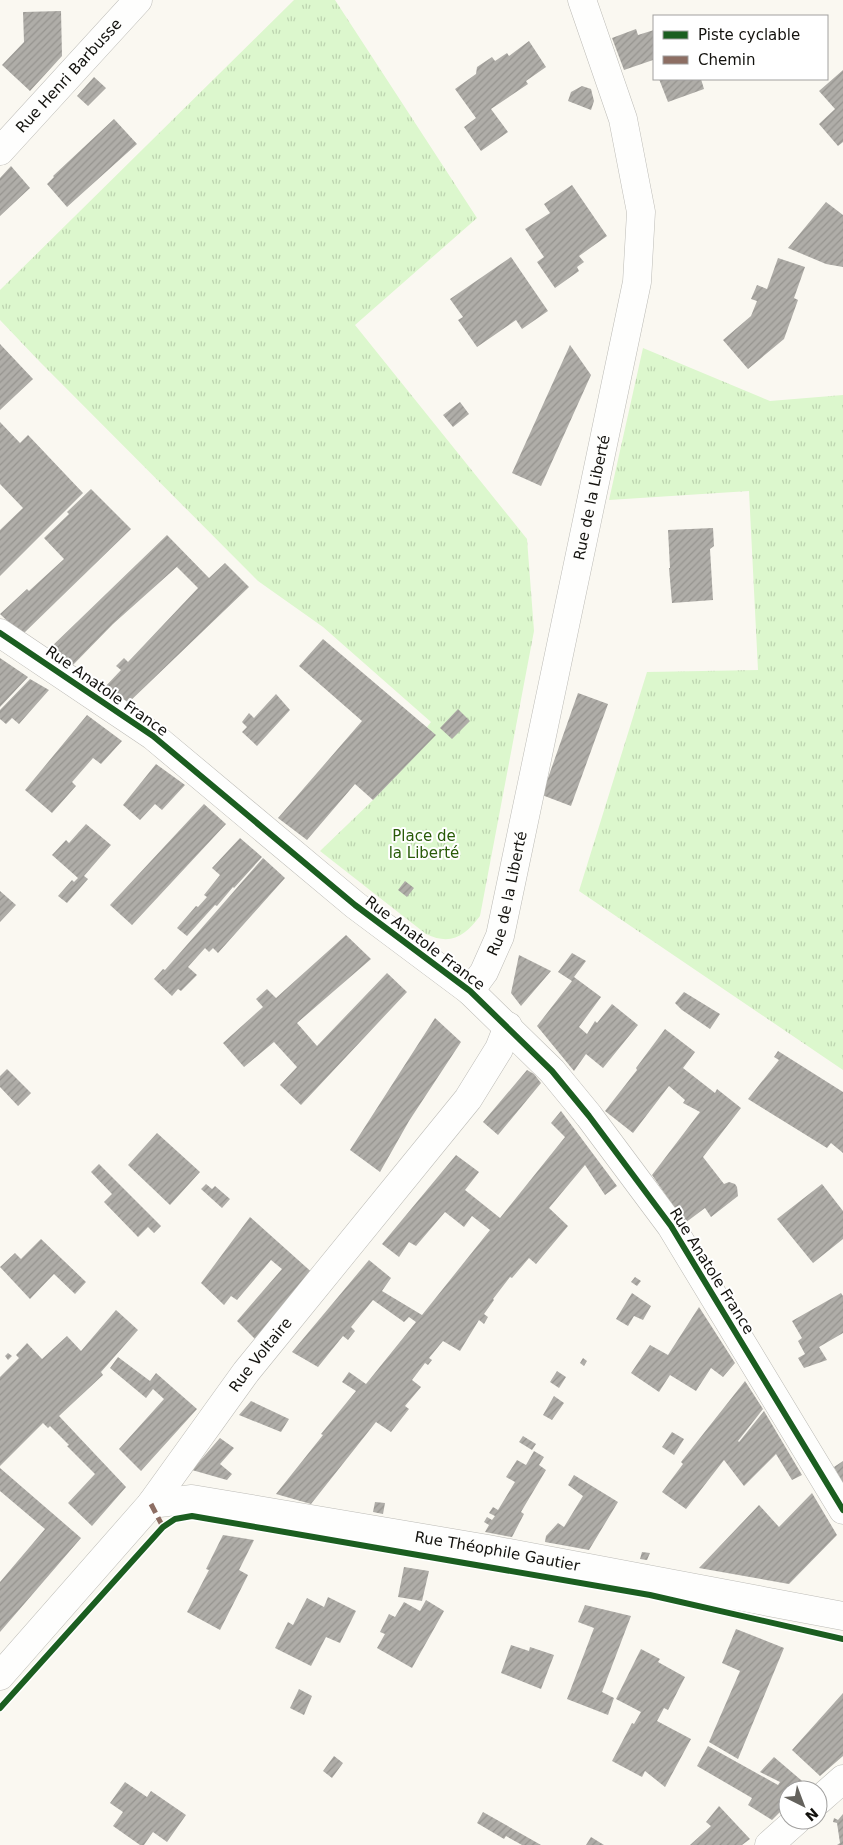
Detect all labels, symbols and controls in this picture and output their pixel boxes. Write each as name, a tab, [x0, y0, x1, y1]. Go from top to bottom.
street label: Rue Henri Barbusse	[12, 15, 125, 136]
legend	[653, 15, 828, 80]
text: Piste cyclable	[698, 26, 800, 44]
text: Chemin	[698, 51, 756, 69]
street label: Rue de la Liberté	[570, 433, 614, 562]
street label: Rue Anatole France	[42, 642, 172, 740]
park label: Place de la Liberté	[389, 827, 459, 862]
street label: Rue de la Liberté	[483, 830, 531, 959]
street label: Rue Anatole France	[362, 892, 488, 994]
street label: Rue Anatole France	[666, 1205, 758, 1337]
street label: Rue Voltaire	[226, 1314, 296, 1396]
street label: Rue Théophile Gautier	[413, 1528, 582, 1575]
north arrow	[778, 1780, 828, 1830]
text: N	[802, 1805, 821, 1825]

